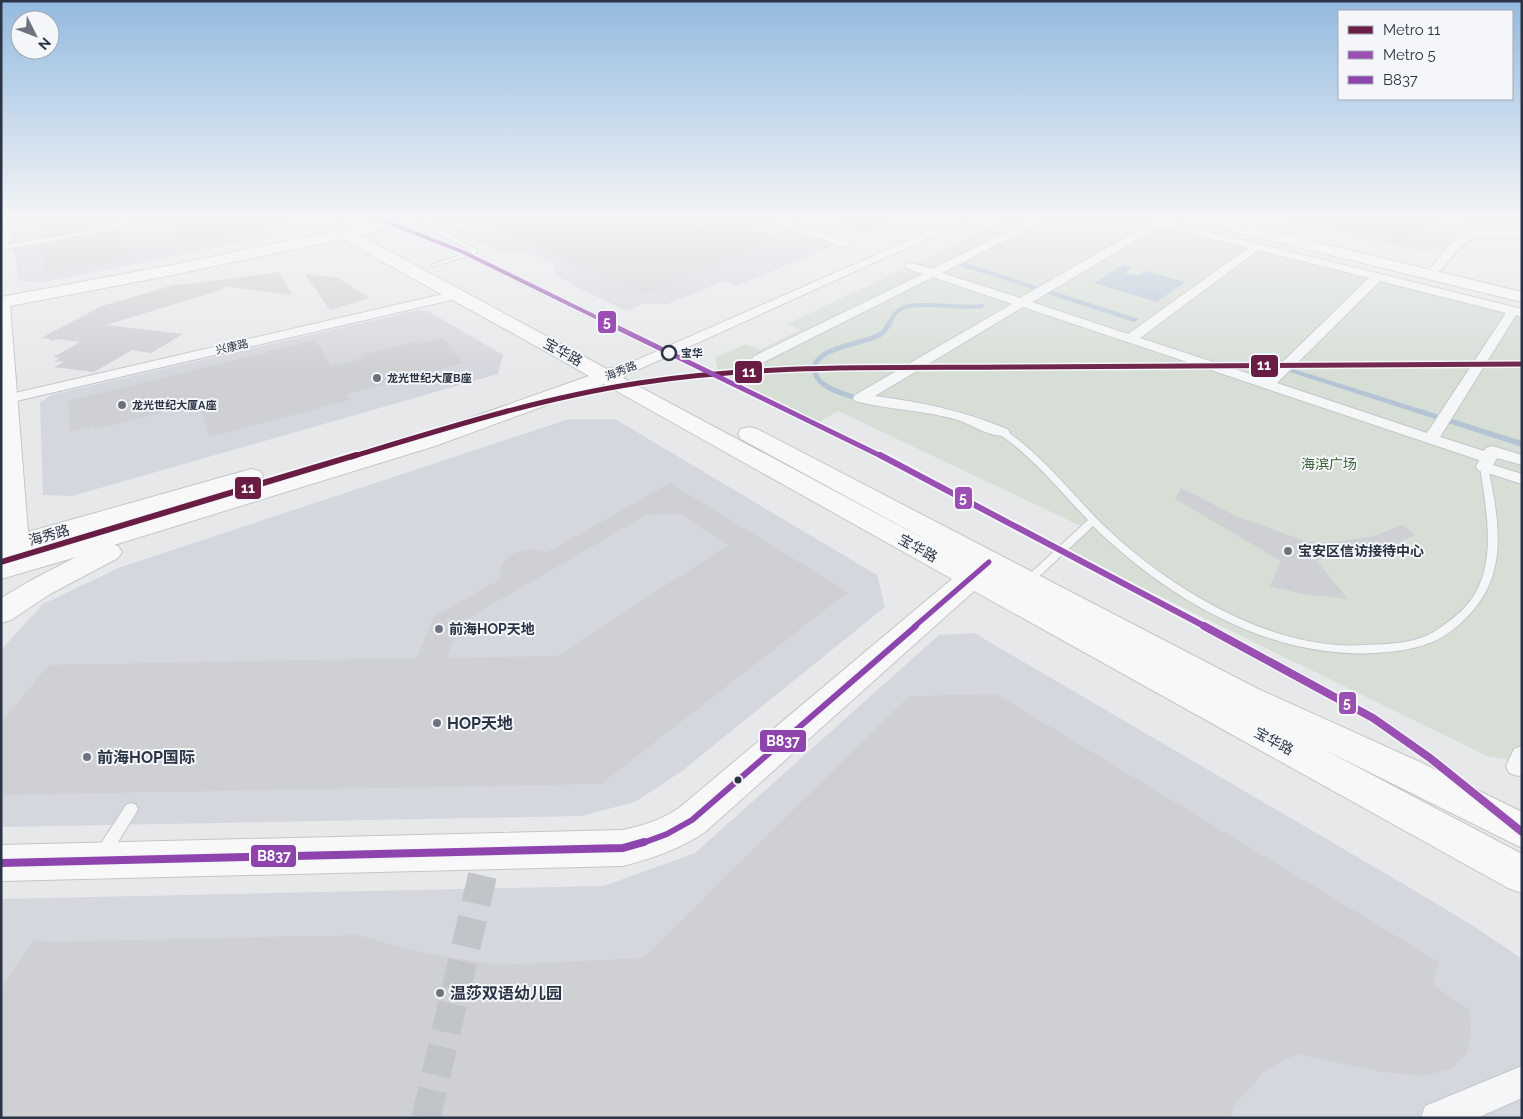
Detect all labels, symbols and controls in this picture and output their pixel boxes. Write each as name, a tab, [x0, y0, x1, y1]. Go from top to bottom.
north arrow	[10, 10, 60, 60]
legend	[1338, 10, 1513, 100]
text: Metro 11	[1383, 21, 1441, 39]
text: N	[35, 34, 54, 53]
text: Metro 5	[1383, 46, 1436, 64]
text: B837	[1383, 71, 1418, 89]
line badge: 5	[597, 310, 617, 334]
text: 5	[603, 314, 611, 330]
street label: 宝华路	[541, 335, 585, 369]
street label: 兴康路	[214, 337, 250, 357]
marker: 宝华	[661, 345, 677, 361]
place label: 宝华	[681, 347, 703, 360]
line badge: 11	[1250, 354, 1279, 378]
text: 11	[1257, 357, 1271, 373]
street label: 海秀路	[603, 359, 639, 383]
line badge: 11	[734, 360, 763, 384]
text: 11	[742, 364, 756, 380]
marker: 龙光世纪大厦B座	[371, 372, 383, 384]
place label: 龙光世纪大厦B座	[387, 372, 471, 385]
marker: 龙光世纪大厦A座	[116, 399, 128, 411]
place label: 龙光世纪大厦A座	[132, 399, 216, 412]
park label: 海滨广场	[1301, 456, 1357, 472]
line badge: 11	[234, 476, 262, 500]
text: 11	[241, 480, 255, 496]
line badge: 5	[954, 486, 973, 510]
text: 5	[959, 490, 967, 506]
street label: 海秀路	[27, 522, 71, 548]
street label: 宝华路	[896, 531, 940, 565]
place label: 宝安区信访接待中心	[1298, 543, 1424, 559]
marker: 宝安区信访接待中心	[1282, 545, 1294, 557]
place label: 前海HOP天地	[449, 621, 535, 637]
marker: 前海HOP天地	[433, 623, 445, 635]
line badge: 5	[1338, 691, 1357, 715]
text: 5	[1343, 695, 1351, 711]
place label: HOP天地	[447, 714, 513, 733]
marker: HOP天地	[431, 717, 443, 729]
street label: 宝华路	[1252, 724, 1296, 758]
line badge: B837	[759, 729, 807, 753]
text: B837	[766, 733, 800, 749]
place label: 前海HOP国际	[97, 748, 195, 767]
marker: 前海HOP国际	[81, 751, 93, 763]
unlabelled marker	[733, 775, 743, 785]
line badge: B837	[250, 844, 297, 868]
text: B837	[257, 848, 291, 864]
place label: 温莎双语幼儿园	[450, 984, 562, 1003]
marker: 温莎双语幼儿园	[434, 987, 446, 999]

